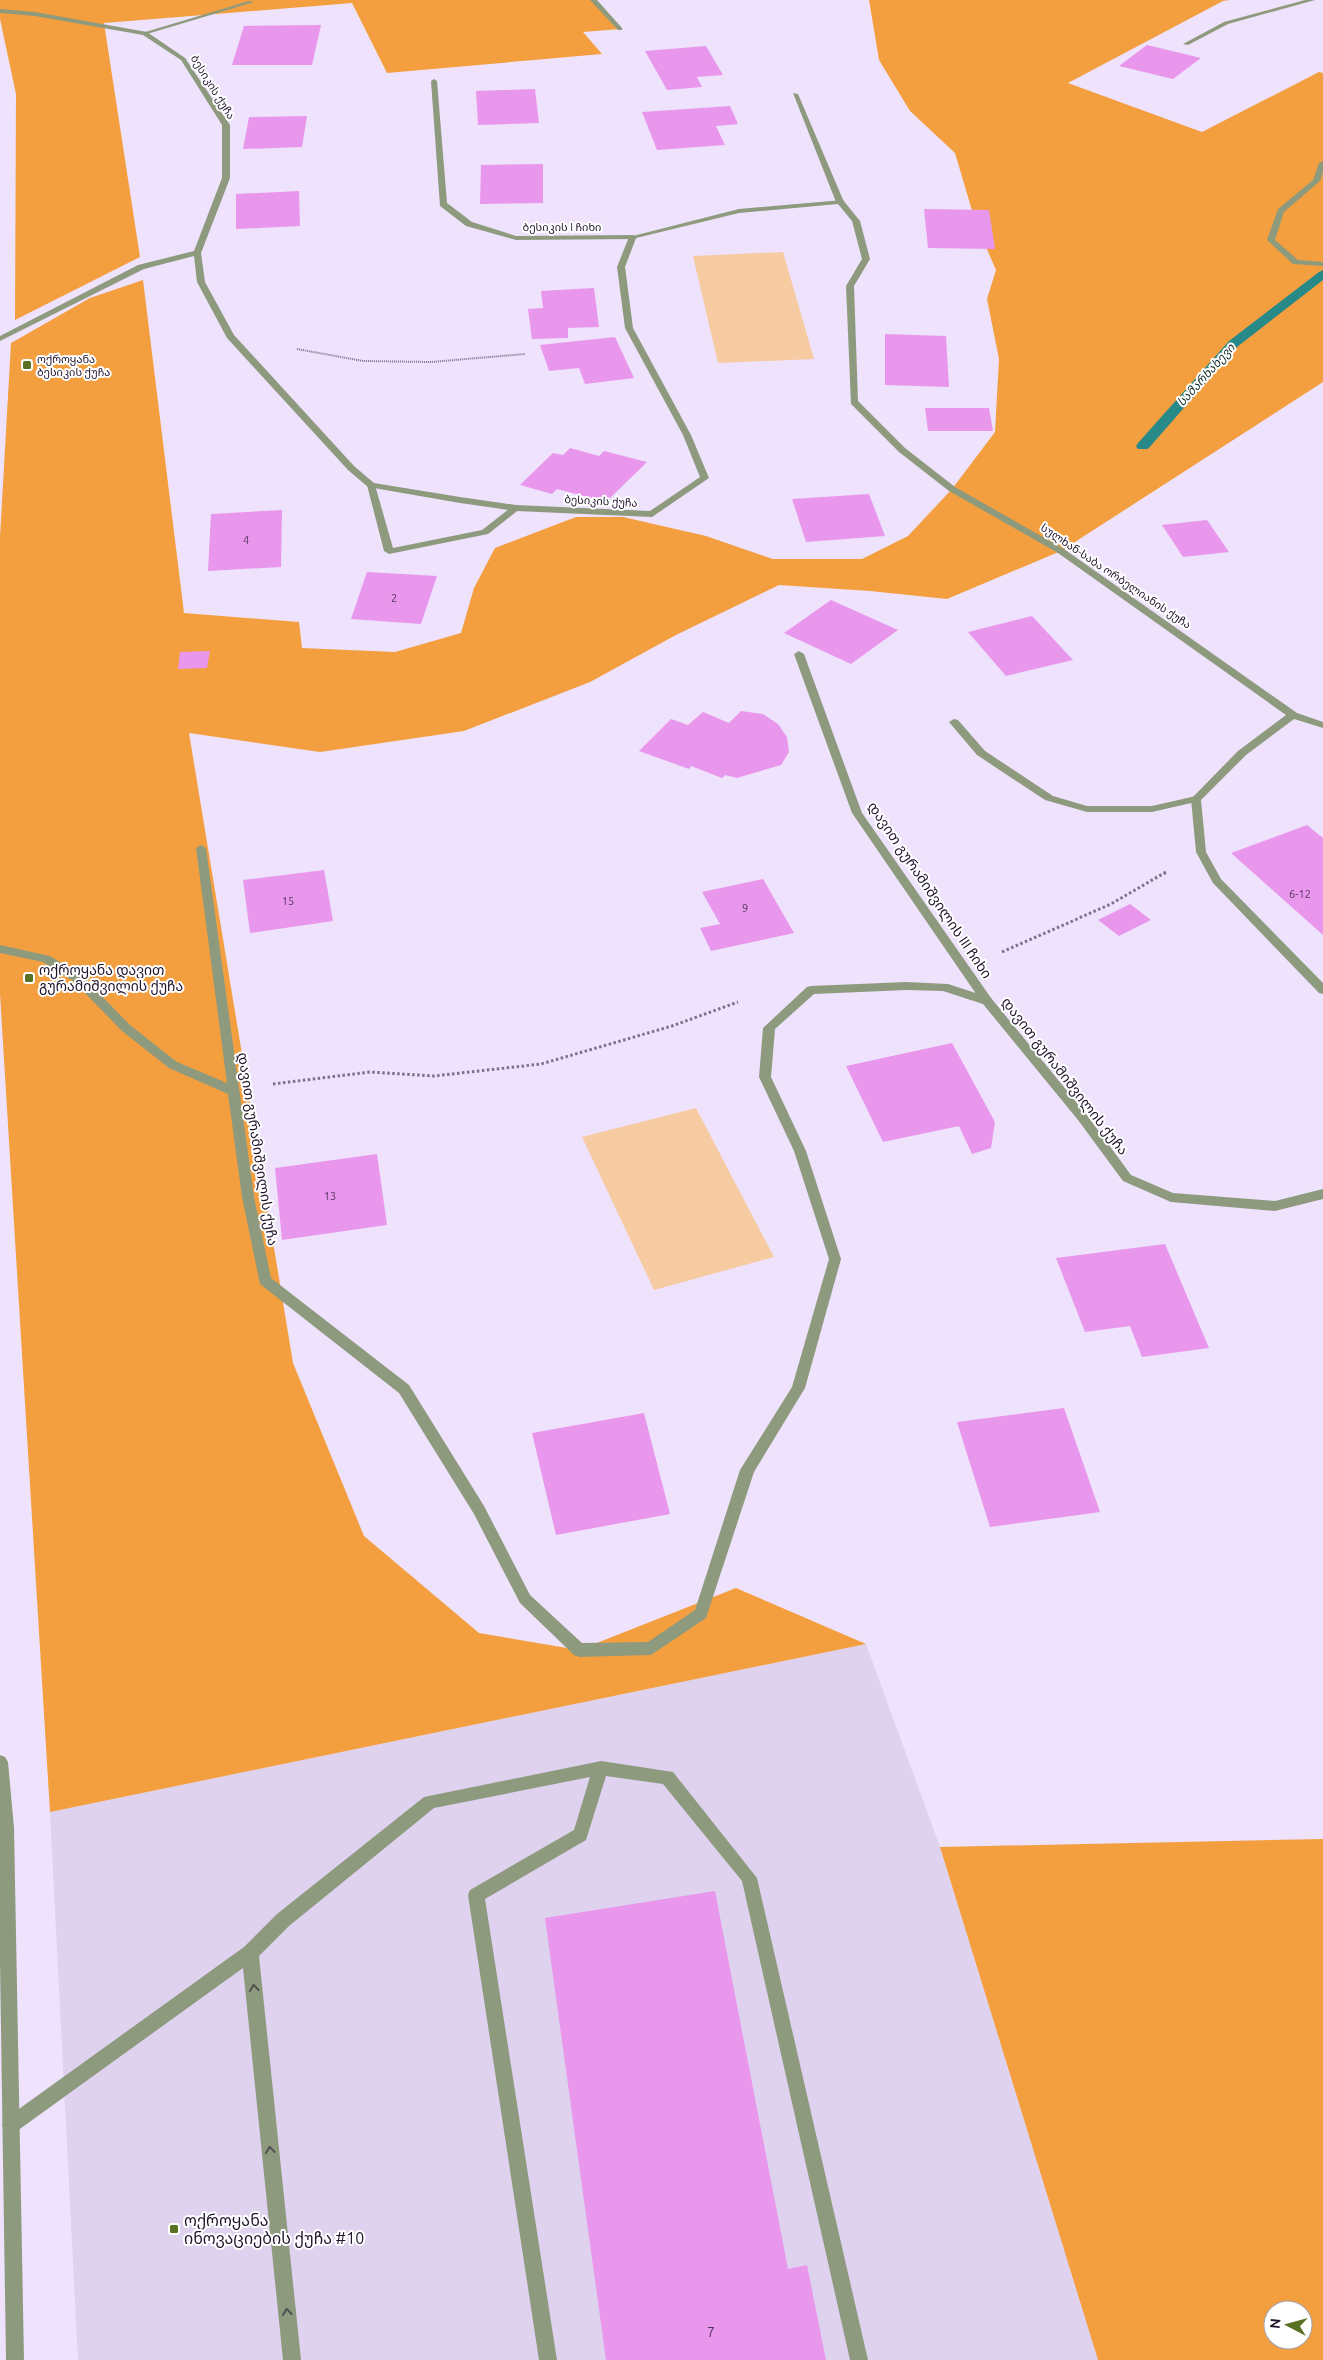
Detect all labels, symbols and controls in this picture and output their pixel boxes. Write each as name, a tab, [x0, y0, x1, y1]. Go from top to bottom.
street label: ბესიკის ქუჩა	[188, 53, 238, 122]
street label: ბესიკის I ჩიხი	[523, 221, 601, 234]
water label: სამარხახევი	[1174, 340, 1238, 409]
place label: ოქროყანა ბესიკის ქუჩა	[37, 353, 110, 379]
marker: ოქროყანა ბესიკის ქუჩა	[21, 359, 33, 371]
street label: ბესიკის ქუჩა	[564, 493, 638, 510]
street label: სულხან-საბა ორბელიანის ქუჩა	[1038, 521, 1193, 632]
house number: 4	[243, 534, 249, 546]
house number: 2	[391, 592, 397, 604]
street label: დავით გურამიშვილის III ჩიხი	[864, 799, 995, 982]
house number: 6-12	[1289, 888, 1311, 900]
house number: 15	[282, 895, 294, 907]
house number: 9	[742, 902, 748, 914]
place label: ოქროყანა დავით გურამიშვილის ქუჩა	[39, 962, 183, 995]
marker: ოქროყანა დავით გურამიშვილის ქუჩა	[23, 972, 35, 984]
street label: დავით გურამიშვილის ქუჩა	[998, 994, 1131, 1159]
street label: დავით გურამიშვილის ქუჩა	[234, 1051, 281, 1247]
house number: 13	[324, 1190, 336, 1202]
one-way arrow	[248, 1984, 259, 1992]
one-way arrow	[265, 2146, 276, 2154]
place label: ოქროყანა ინოვაციების ქუჩა #10	[184, 2211, 364, 2248]
marker: ოქროყანა ინოვაციების ქუჩა #10	[168, 2223, 180, 2235]
north arrow	[1263, 2300, 1313, 2350]
one-way arrow	[281, 2307, 292, 2315]
text: N	[1267, 2318, 1284, 2330]
house number: 7	[707, 2324, 715, 2340]

